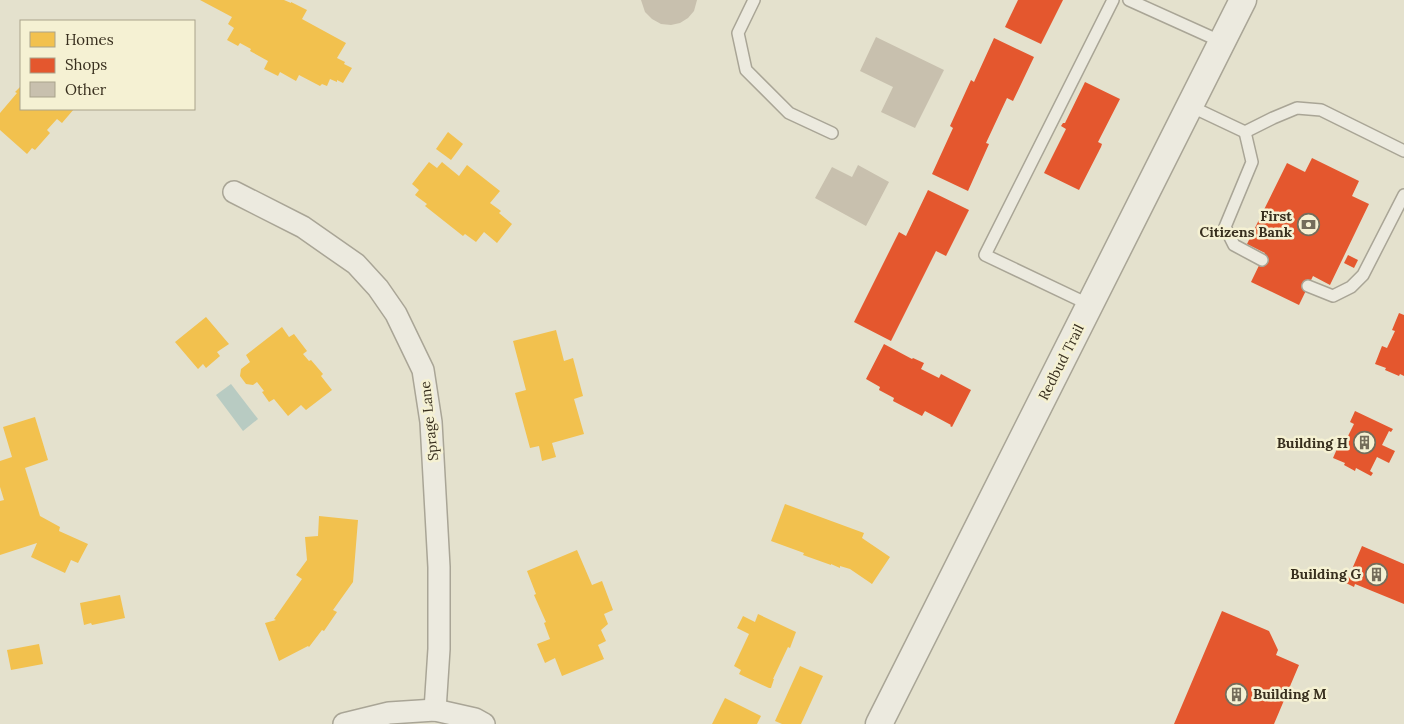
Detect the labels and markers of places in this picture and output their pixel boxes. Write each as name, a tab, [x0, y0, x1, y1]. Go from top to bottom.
place label: First Citizens Bank	[1200, 207, 1293, 241]
bank icon: First Citizens Bank	[1296, 212, 1320, 236]
building icon: Building H	[1352, 431, 1376, 455]
place label: Building H	[1277, 434, 1348, 452]
building icon: Building G	[1365, 562, 1389, 586]
place label: Building G	[1290, 565, 1361, 583]
building icon: Building M	[1225, 682, 1249, 706]
place label: Building M	[1253, 685, 1327, 703]

